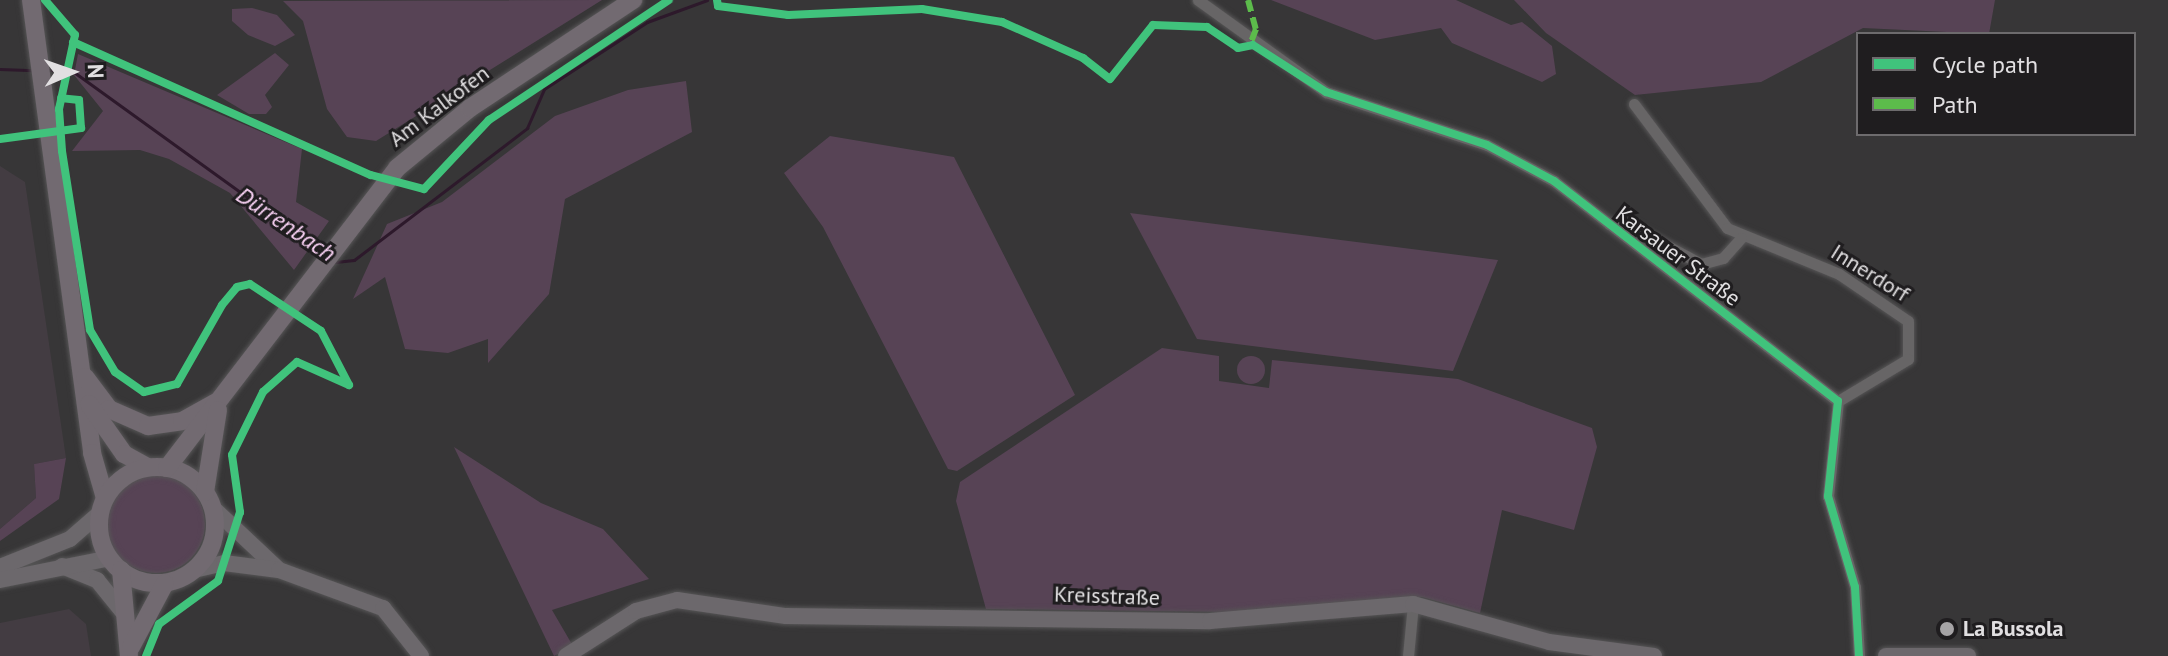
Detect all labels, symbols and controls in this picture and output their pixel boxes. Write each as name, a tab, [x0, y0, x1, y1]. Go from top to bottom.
north arrow	[32, 32, 112, 112]
legend	[1856, 32, 2136, 136]
text: Cycle path	[1932, 49, 2038, 80]
street label: Am Kalkofen	[384, 60, 494, 152]
text: N	[82, 63, 110, 79]
text: Path	[1932, 89, 1978, 120]
water label: Dürrenbach	[231, 180, 341, 268]
street label: Karsauer Straße	[1610, 200, 1746, 312]
street label: Innerdorf	[1826, 239, 1914, 307]
street label: Kreisstraße	[1054, 581, 1160, 611]
place label: La Bussola	[1963, 616, 2063, 642]
marker: La Bussola	[1938, 620, 1956, 638]

